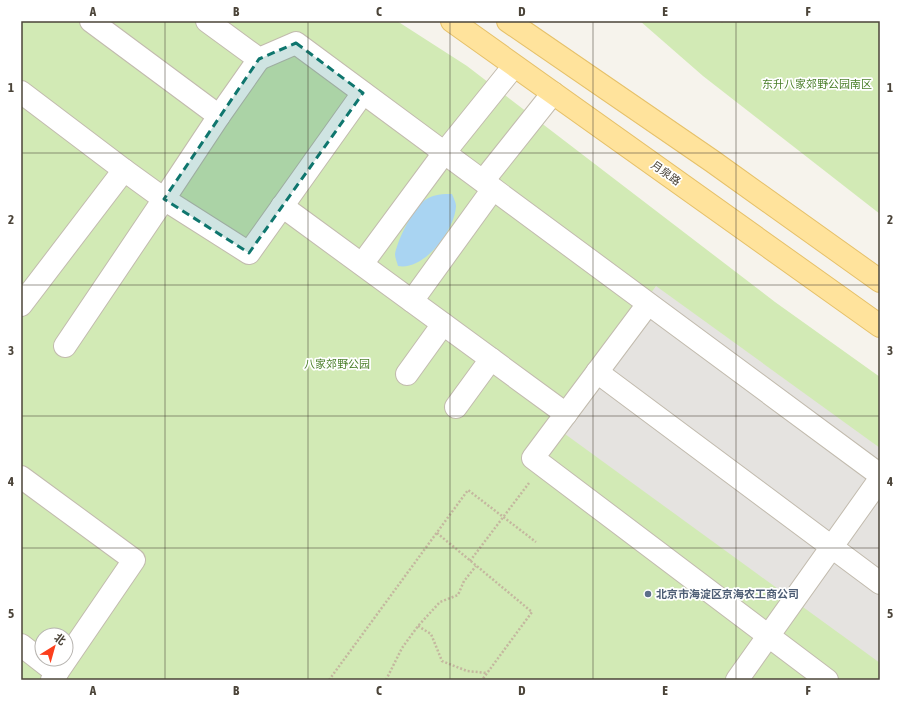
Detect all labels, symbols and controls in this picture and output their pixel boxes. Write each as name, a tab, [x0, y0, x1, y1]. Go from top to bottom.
text: A	[89, 4, 97, 19]
text: B	[233, 4, 240, 19]
text: C	[376, 4, 382, 19]
text: D	[518, 4, 526, 19]
text: E	[662, 4, 668, 19]
text: F	[805, 4, 811, 19]
park label: 东升八家郊野公园南区	[762, 78, 872, 90]
text: 1	[8, 80, 14, 95]
text: 1	[887, 80, 893, 95]
street label: 月泉路	[649, 159, 683, 187]
text: 2	[8, 212, 14, 227]
text: 2	[887, 212, 893, 227]
text: 3	[8, 343, 14, 358]
text: 3	[887, 343, 893, 358]
park label: 八家郊野公园	[304, 358, 370, 370]
text: 4	[7, 474, 14, 489]
text: 4	[886, 474, 893, 489]
place label: 北京市海淀区京海农工商公司	[656, 588, 799, 600]
marker: 北京市海淀区京海农工商公司	[643, 589, 653, 599]
text: 5	[8, 606, 14, 621]
text: 5	[887, 606, 893, 621]
north arrow	[34, 627, 74, 667]
text: 北	[52, 631, 68, 647]
text: A	[89, 683, 97, 698]
text: B	[233, 683, 240, 698]
text: C	[376, 683, 382, 698]
text: D	[518, 683, 526, 698]
text: E	[662, 683, 668, 698]
text: F	[805, 683, 811, 698]

